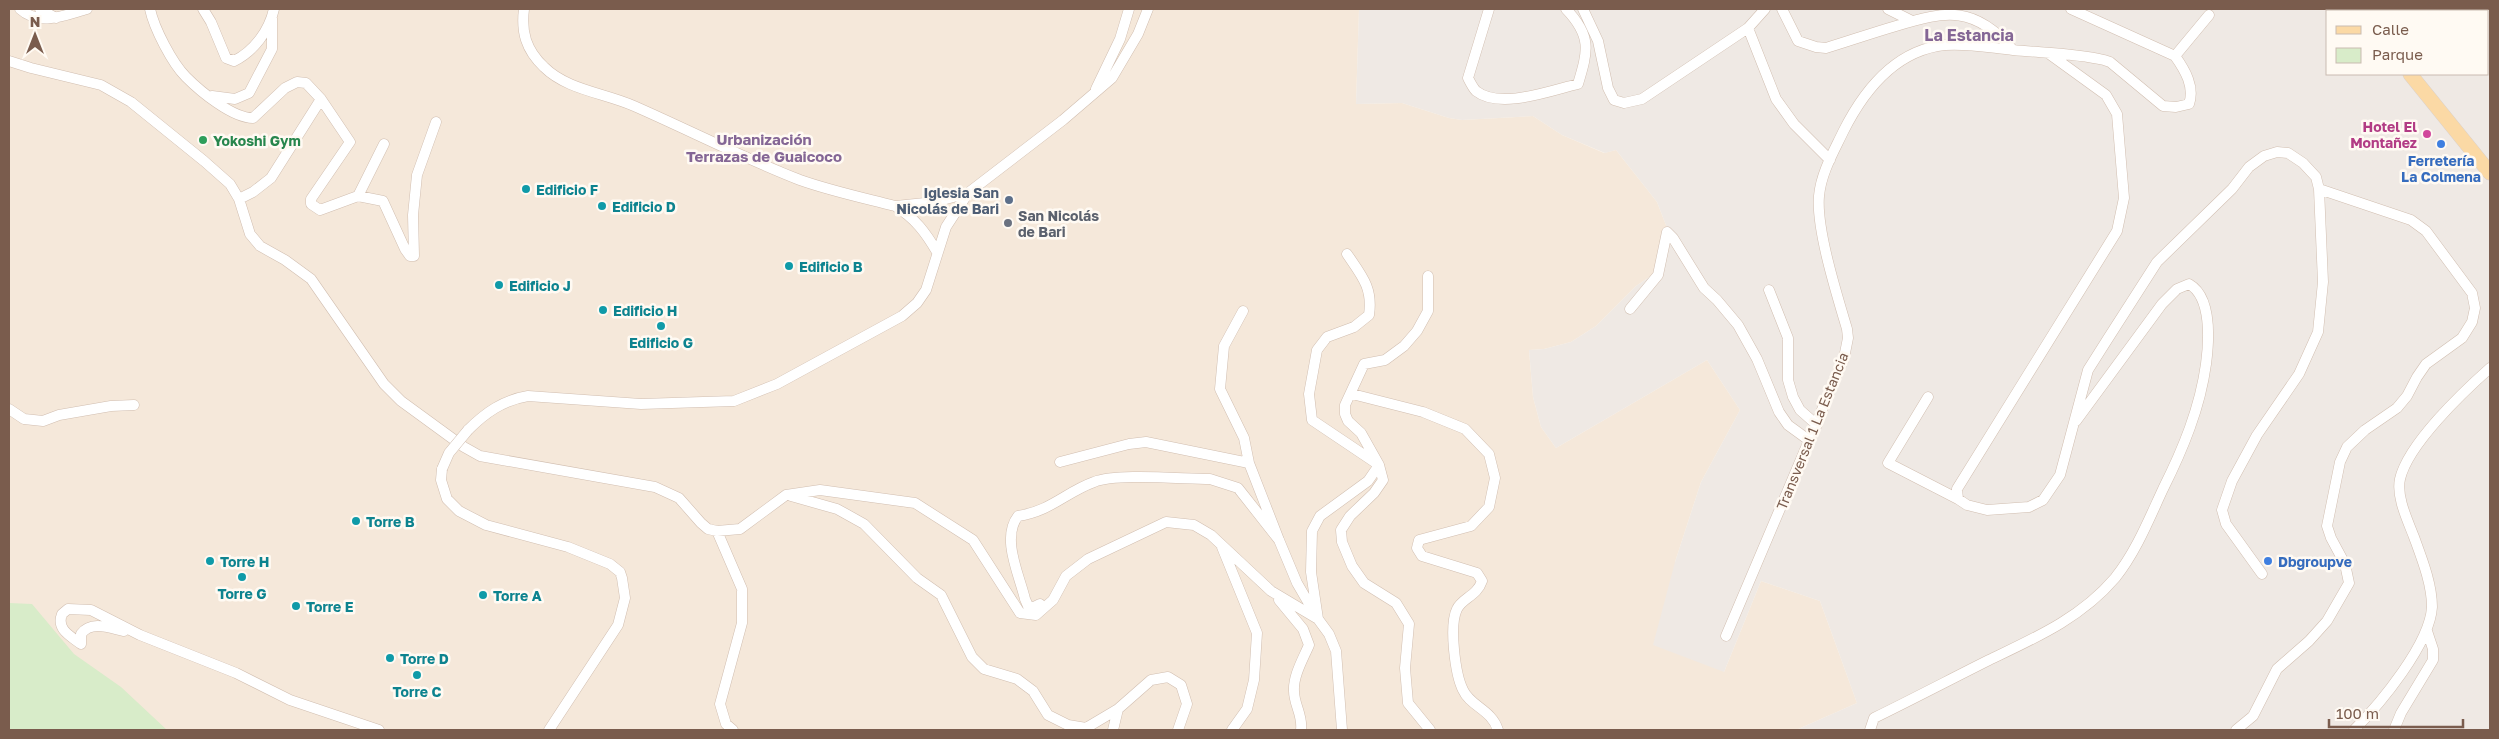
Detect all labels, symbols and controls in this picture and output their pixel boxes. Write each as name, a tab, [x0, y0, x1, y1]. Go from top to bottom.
north arrow	[10, 10, 60, 60]
legend	[2326, 10, 2489, 75]
text: N	[30, 13, 40, 30]
text: Calle	[2372, 20, 2409, 38]
district label: La Estancia	[1924, 25, 2014, 45]
text: Parque	[2372, 45, 2423, 63]
place label: Hotel El Montañez	[2350, 118, 2417, 151]
marker: Hotel El Montañez	[2421, 128, 2433, 140]
district label: Urbanización Terrazas de Guaicoco	[686, 130, 842, 165]
place label: Yokoshi Gym	[213, 132, 301, 149]
marker: Yokoshi Gym	[197, 134, 209, 146]
marker: Ferretería La Colmena	[2435, 138, 2447, 150]
place label: Ferretería La Colmena	[2401, 152, 2481, 185]
place label: Edificio F	[536, 181, 598, 198]
marker: Edificio F	[520, 183, 532, 195]
place label: Iglesia San Nicolás de Bari	[896, 184, 999, 217]
marker: Iglesia San Nicolás de Bari	[1003, 194, 1015, 206]
place label: Edificio D	[612, 198, 676, 215]
marker: Edificio D	[596, 200, 608, 212]
place label: San Nicolás de Bari	[1018, 207, 1099, 240]
marker: San Nicolás de Bari	[1002, 217, 1014, 229]
place label: Edificio B	[799, 258, 863, 275]
marker: Edificio B	[783, 260, 795, 272]
place label: Edificio J	[509, 277, 571, 294]
marker: Edificio J	[493, 279, 505, 291]
place label: Edificio H	[613, 302, 678, 319]
marker: Edificio H	[597, 304, 609, 316]
marker: Edificio G	[655, 320, 667, 332]
place label: Edificio G	[629, 334, 693, 351]
street label: Transversal 1 La Estancia	[1773, 350, 1851, 512]
place label: Torre B	[366, 513, 415, 530]
marker: Torre B	[350, 515, 362, 527]
place label: Torre H	[220, 553, 270, 570]
place label: Dbgroupve	[2278, 553, 2352, 570]
marker: Torre H	[204, 555, 216, 567]
marker: Dbgroupve	[2262, 555, 2274, 567]
marker: Torre G	[236, 571, 248, 583]
place label: Torre G	[217, 585, 267, 602]
place label: Torre A	[493, 587, 542, 604]
marker: Torre A	[477, 589, 489, 601]
place label: Torre E	[306, 598, 354, 615]
marker: Torre E	[290, 600, 302, 612]
place label: Torre D	[400, 650, 449, 667]
marker: Torre D	[384, 652, 396, 664]
marker: Torre C	[411, 669, 423, 681]
place label: Torre C	[393, 683, 441, 700]
scale bar	[2329, 696, 2463, 728]
text: 100 m	[2336, 704, 2379, 722]

